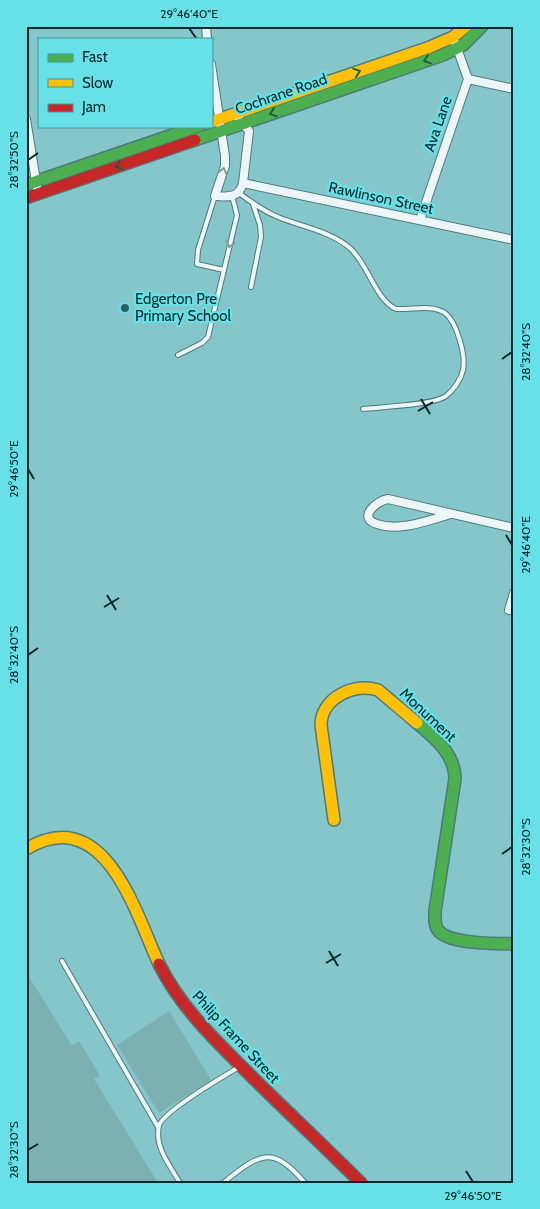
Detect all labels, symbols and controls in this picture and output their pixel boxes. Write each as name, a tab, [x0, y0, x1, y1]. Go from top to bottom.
text: 29°46'40"E	[160, 6, 218, 21]
legend	[38, 38, 212, 128]
text: Fast	[82, 48, 107, 66]
one-way arrow	[423, 55, 431, 65]
one-way arrow	[352, 68, 360, 78]
street label: Cochrane Road	[233, 70, 329, 118]
text: Slow	[82, 74, 113, 92]
street label: Ava Lane	[420, 94, 456, 154]
text: Jam	[81, 98, 106, 116]
one-way arrow	[269, 107, 278, 117]
text: 28°32'50"S	[6, 131, 21, 189]
one-way arrow	[116, 160, 124, 170]
one-way arrow	[217, 166, 228, 175]
street label: Rawlinson Street	[327, 178, 435, 218]
one-way arrow	[225, 239, 236, 248]
place label: Edgerton Pre Primary School	[135, 290, 232, 325]
marker: Edgerton Pre Primary School	[119, 302, 131, 314]
text: 28°32'40"S	[518, 323, 533, 381]
text: 29°46'50"E	[6, 440, 21, 498]
text: 29°46'40"E	[518, 516, 533, 574]
text: 28°32'40"S	[6, 626, 21, 684]
street label: Monument	[396, 684, 460, 746]
text: 28°32'30"S	[518, 818, 533, 876]
street label: Philip Frame Street	[188, 987, 284, 1087]
text: 28°32'30"S	[6, 1121, 21, 1179]
text: 29°46'50"E	[444, 1188, 502, 1203]

